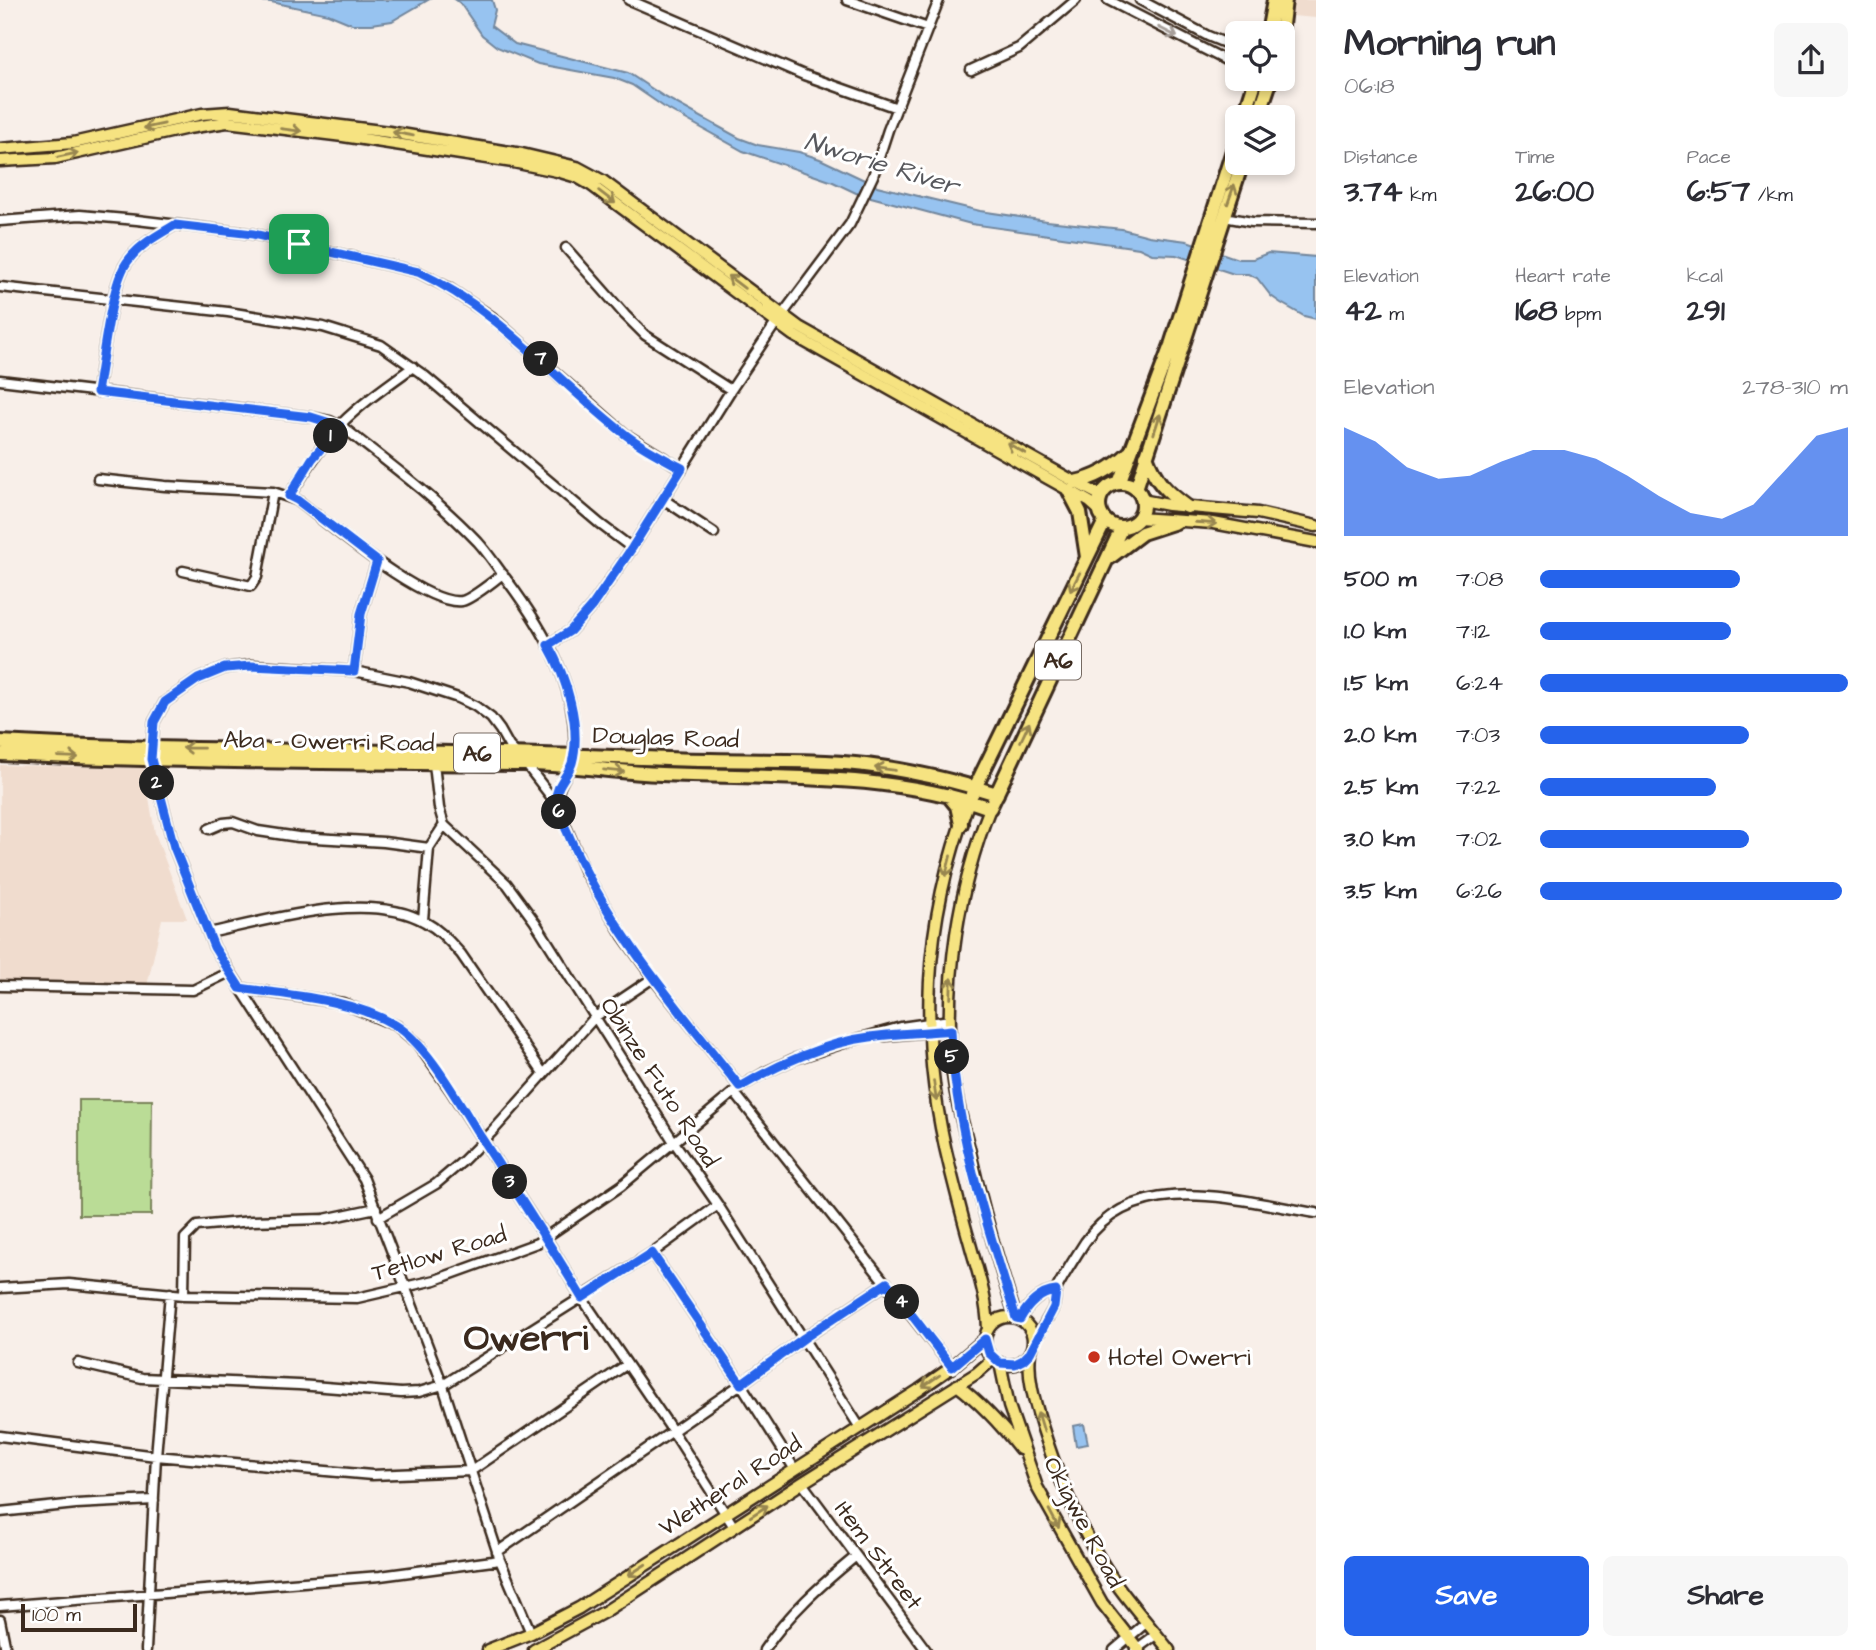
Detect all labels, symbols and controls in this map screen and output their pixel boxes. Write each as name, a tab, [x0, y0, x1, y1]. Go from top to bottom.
text: Morning run	[1344, 18, 1556, 70]
map controls	[1225, 21, 1295, 175]
button: locate	[1225, 21, 1295, 91]
button: share	[1774, 23, 1848, 97]
one-way arrow	[1157, 26, 1178, 40]
text: 06:18	[1344, 70, 1395, 102]
button: layers	[1225, 105, 1295, 175]
one-way arrow	[143, 120, 165, 133]
one-way arrow	[280, 123, 302, 136]
water label: Nworie River	[800, 123, 966, 205]
one-way arrow	[392, 127, 415, 140]
text: Distance	[1344, 144, 1418, 171]
text: Time	[1515, 144, 1555, 171]
text: Pace	[1687, 144, 1731, 171]
one-way arrow	[56, 148, 79, 161]
text: 3.74	[1344, 171, 1402, 213]
text: 26:00	[1515, 171, 1594, 213]
text: 6:57	[1687, 171, 1750, 213]
text: km	[1402, 182, 1436, 209]
text: /km	[1750, 182, 1793, 209]
one-way arrow	[1226, 184, 1238, 206]
one-way arrow	[597, 189, 616, 204]
pin	[269, 214, 329, 274]
icon: arrive	[280, 225, 318, 263]
text: Elevation	[1344, 263, 1419, 290]
text: Heart rate	[1515, 263, 1611, 290]
text: kcal	[1687, 263, 1723, 290]
one-way arrow	[727, 275, 746, 290]
text: 42	[1344, 290, 1382, 332]
text: 168	[1515, 290, 1557, 332]
text: 291	[1687, 290, 1725, 332]
text: m	[1382, 301, 1404, 328]
text: bpm	[1557, 301, 1601, 328]
pin: 7	[524, 342, 558, 376]
text: 7	[535, 345, 546, 372]
text: Elevation	[1344, 371, 1435, 403]
text: 278–310 m	[1742, 371, 1848, 403]
one-way arrow	[1151, 414, 1164, 436]
pin: 1	[314, 418, 348, 453]
text: 1	[329, 422, 332, 449]
one-way arrow	[1006, 441, 1026, 455]
one-way arrow	[1194, 517, 1217, 530]
text: 500 m	[1344, 563, 1416, 595]
text: 7:08	[1456, 563, 1503, 595]
one-way arrow	[1067, 571, 1081, 592]
text: 1.0 km	[1344, 615, 1406, 647]
text: 7:12	[1456, 615, 1490, 647]
road number: A6	[1035, 640, 1081, 680]
text: 1.5 km	[1344, 667, 1408, 699]
text: 6:24	[1456, 667, 1503, 699]
street label: Douglas Road	[592, 718, 740, 759]
text: 2.0 km	[1344, 719, 1416, 751]
text: 7:03	[1456, 719, 1500, 751]
one-way arrow	[1019, 722, 1032, 743]
street label: Aba - Owerri Road	[223, 723, 435, 761]
road number: A6	[454, 734, 500, 772]
one-way arrow	[181, 741, 204, 755]
one-way arrow	[56, 751, 79, 764]
one-way arrow	[874, 762, 897, 775]
one-way arrow	[602, 765, 625, 778]
pin: 2	[140, 766, 174, 800]
text: 2	[151, 769, 162, 796]
text: 2.5 km	[1344, 771, 1418, 803]
text: 7:22	[1456, 771, 1500, 803]
pin: 6	[542, 794, 576, 830]
text: 6	[553, 798, 564, 825]
text: 3.0 km	[1344, 823, 1415, 855]
text: 7:02	[1456, 823, 1502, 855]
one-way arrow	[941, 854, 954, 877]
text: 3.5 km	[1344, 875, 1416, 907]
text: 6:26	[1456, 875, 1502, 907]
one-way arrow	[944, 977, 958, 1000]
street label: Obinze Futo Road	[591, 991, 727, 1174]
pin: 5	[934, 1040, 970, 1074]
text: 5	[945, 1043, 958, 1070]
one-way arrow	[929, 1079, 942, 1102]
pin: 3	[492, 1164, 528, 1200]
text: 3	[505, 1168, 514, 1195]
street label: Tetlow Road	[368, 1217, 511, 1291]
pin: 4	[884, 1284, 920, 1320]
text: 4	[895, 1288, 908, 1315]
district label: Owerri	[464, 1313, 588, 1365]
place label: Hotel Owerri	[1108, 1341, 1251, 1375]
marker: Hotel Owerri	[1086, 1349, 1102, 1365]
one-way arrow	[922, 1374, 942, 1388]
one-way arrow	[1033, 1411, 1046, 1433]
street label: Wetheral Road	[652, 1427, 809, 1545]
street label: Okigwe Road	[1033, 1451, 1132, 1594]
street label: Item Street	[826, 1494, 931, 1617]
one-way arrow	[748, 1504, 768, 1518]
one-way arrow	[1048, 1508, 1061, 1529]
button: Save	[1344, 1556, 1589, 1636]
button: Share	[1603, 1556, 1848, 1636]
one-way arrow	[628, 1563, 647, 1578]
scale bar	[21, 1601, 136, 1633]
text: 100 m	[32, 1602, 81, 1629]

